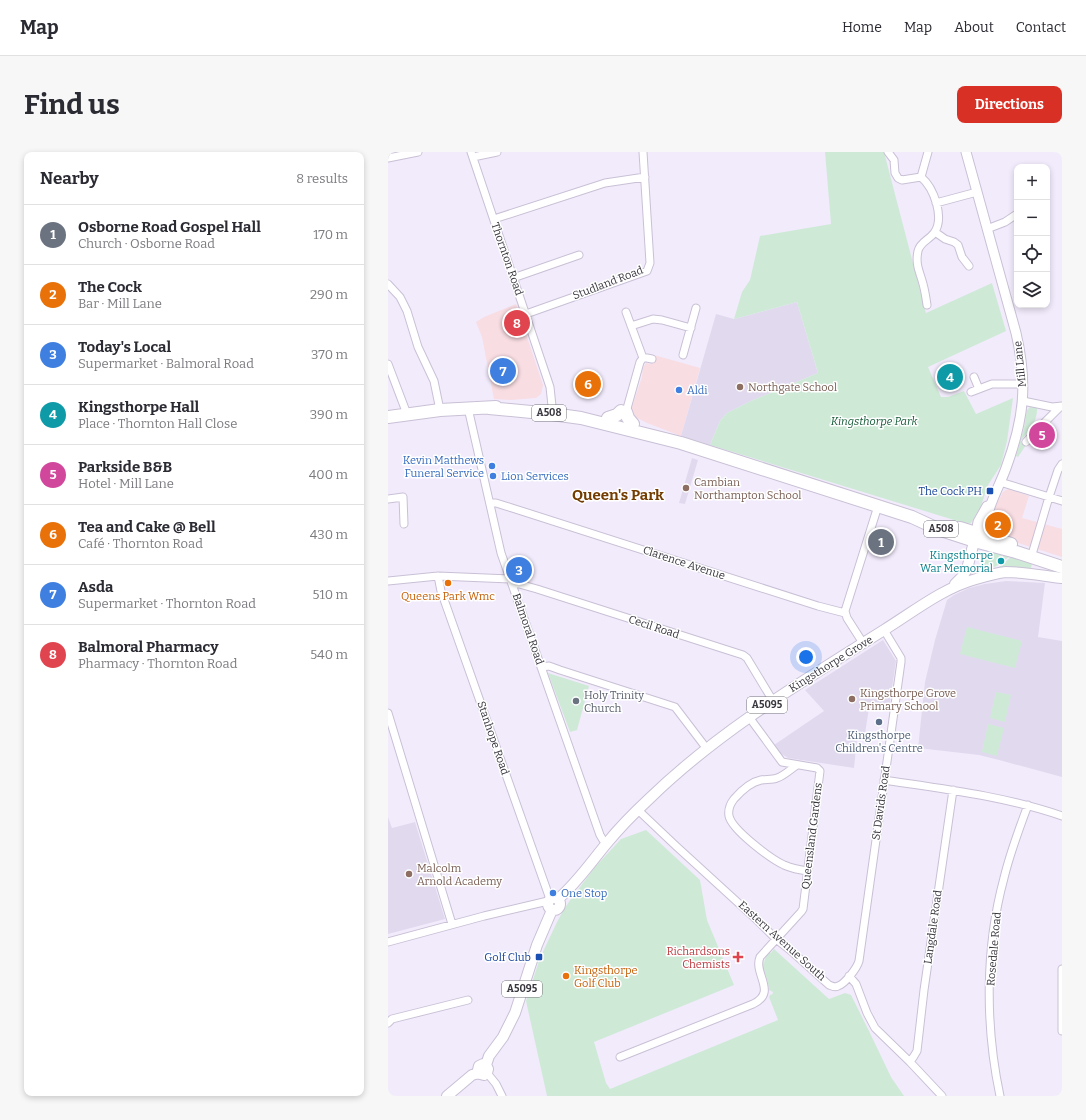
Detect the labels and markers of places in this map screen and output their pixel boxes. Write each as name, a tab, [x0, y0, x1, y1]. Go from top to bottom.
pin: 8	[504, 308, 530, 338]
pin: 7	[490, 356, 516, 386]
pin: 4	[937, 362, 963, 392]
pin: 6	[575, 369, 601, 399]
place label: Northgate School	[748, 381, 837, 394]
marker: Northgate School	[735, 382, 745, 392]
place label: Aldi	[687, 384, 708, 397]
marker: Aldi	[674, 385, 684, 395]
pin: 5	[1029, 420, 1055, 450]
place label: Kevin Matthews Funeral Service	[403, 454, 484, 480]
marker: Kevin Matthews Funeral Service	[487, 461, 497, 471]
place label: Lion Services	[501, 470, 569, 483]
marker: Lion Services	[488, 471, 498, 481]
place label: Cambian Northampton School	[694, 476, 801, 502]
marker: Cambian Northampton School	[681, 483, 691, 493]
place label: The Cock PH	[919, 485, 982, 498]
marker: The Cock PH	[985, 486, 995, 496]
pin: 2	[985, 510, 1011, 540]
pin: 1	[868, 527, 894, 557]
place label: Kingsthorpe War Memorial	[920, 549, 993, 575]
pin: 3	[506, 555, 532, 585]
marker: Kingsthorpe War Memorial	[996, 556, 1006, 566]
marker: Queens Park Wmc	[443, 578, 453, 588]
place label: Queens Park Wmc	[401, 590, 495, 603]
place label: Kingsthorpe Grove Primary School	[860, 687, 956, 713]
place label: Holy Trinity Church	[584, 689, 644, 715]
marker: Kingsthorpe Grove Primary School	[847, 694, 857, 704]
marker: Holy Trinity Church	[571, 696, 581, 706]
marker: Kingsthorpe Children's Centre	[874, 717, 884, 727]
place label: Kingsthorpe Children's Centre	[835, 729, 923, 755]
place label: Malcolm Arnold Academy	[417, 862, 502, 888]
marker: Malcolm Arnold Academy	[404, 869, 414, 879]
place label: One Stop	[561, 887, 608, 900]
marker: One Stop	[548, 888, 558, 898]
place label: Richardsons Chemists	[666, 945, 730, 971]
place label: Golf Club	[484, 951, 531, 964]
marker: Golf Club	[534, 952, 544, 962]
marker: Richardsons Chemists	[733, 952, 743, 962]
place label: Kingsthorpe Golf Club	[574, 964, 637, 990]
marker: Kingsthorpe Golf Club	[561, 971, 571, 981]

